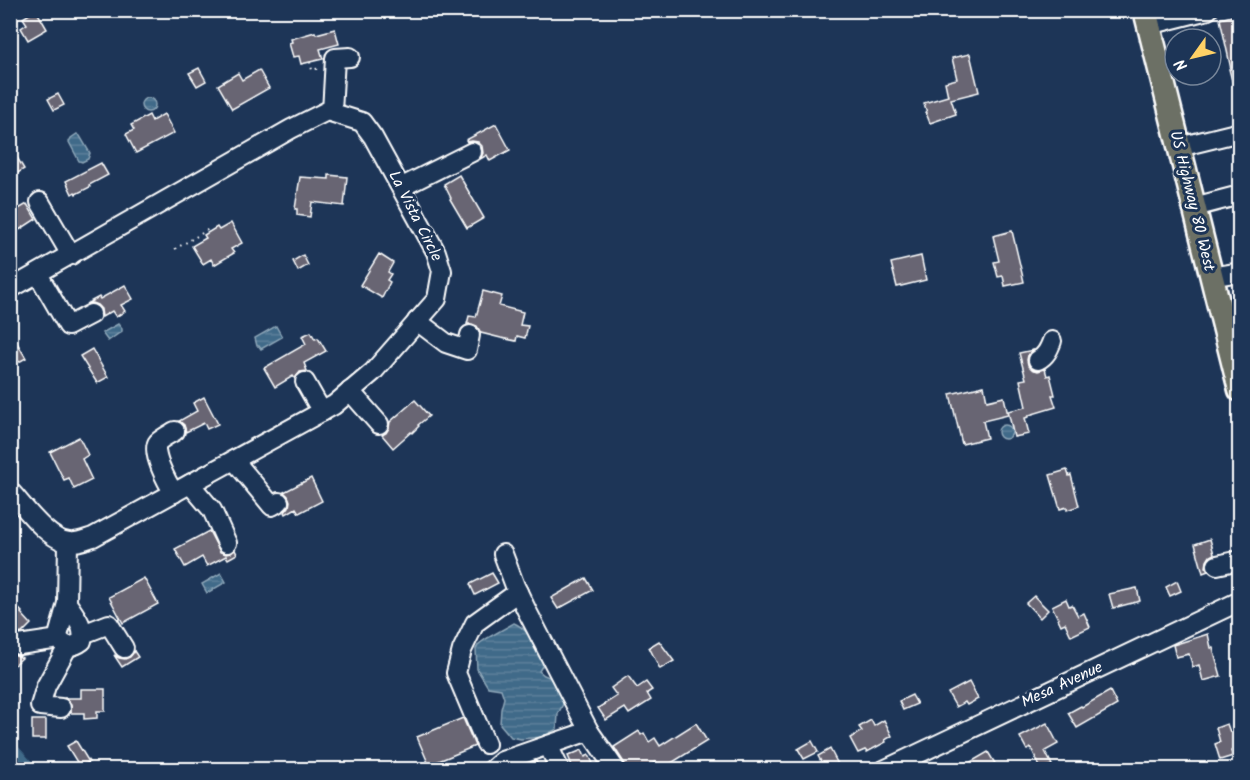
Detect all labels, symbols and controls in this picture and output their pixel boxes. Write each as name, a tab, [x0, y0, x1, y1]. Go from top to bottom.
north arrow	[1163, 27, 1223, 87]
text: N	[1169, 53, 1195, 76]
street label: US Highway 80 West	[1162, 128, 1222, 275]
street label: La Vista Circle	[381, 166, 449, 266]
street label: Mesa Avenue	[1017, 655, 1107, 715]

